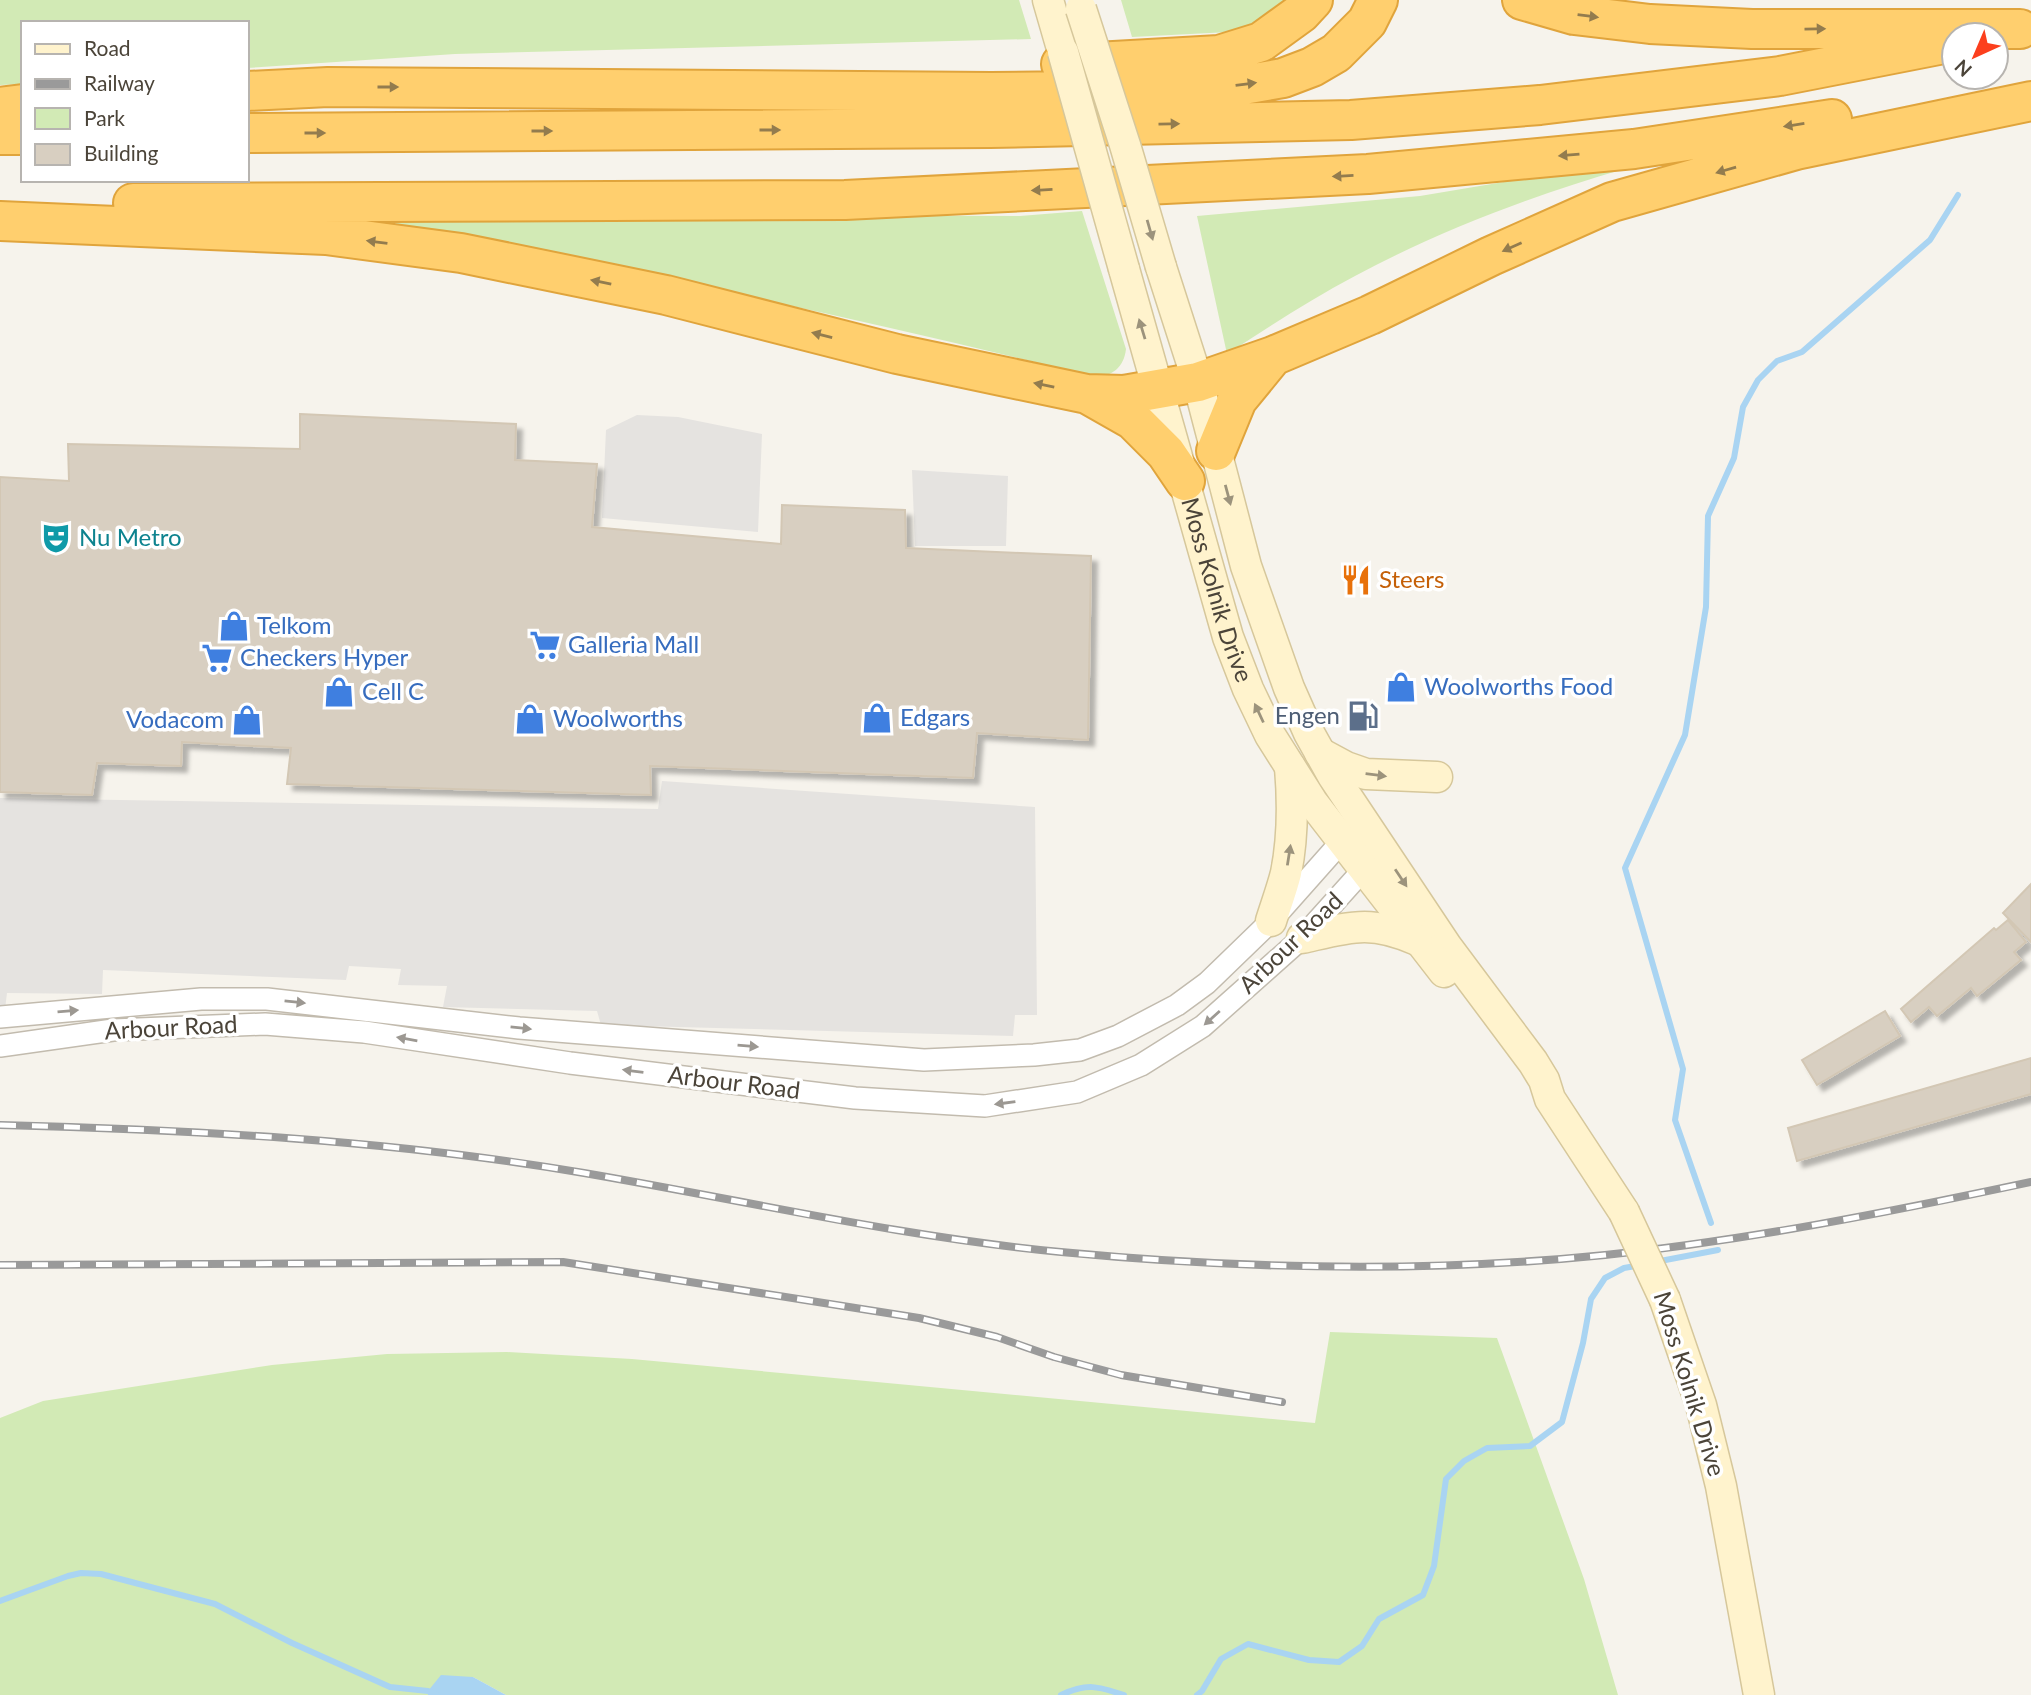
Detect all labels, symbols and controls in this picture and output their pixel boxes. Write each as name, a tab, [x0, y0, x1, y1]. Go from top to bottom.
one-way arrow	[1577, 11, 1599, 22]
legend	[21, 21, 248, 182]
north arrow	[1940, 21, 2010, 91]
one-way arrow	[1804, 23, 1826, 35]
text: Road	[84, 35, 131, 60]
text: N	[1950, 55, 1976, 82]
text: Railway	[84, 70, 155, 95]
one-way arrow	[1235, 78, 1257, 89]
one-way arrow	[378, 81, 400, 93]
text: Park	[84, 105, 125, 130]
one-way arrow	[1158, 119, 1180, 130]
one-way arrow	[1783, 119, 1805, 130]
one-way arrow	[759, 124, 781, 136]
one-way arrow	[532, 125, 554, 137]
one-way arrow	[304, 127, 326, 139]
text: Building	[84, 140, 159, 165]
one-way arrow	[1558, 150, 1580, 161]
one-way arrow	[1715, 166, 1736, 176]
one-way arrow	[1331, 170, 1353, 181]
one-way arrow	[1031, 185, 1053, 196]
one-way arrow	[1145, 219, 1156, 241]
one-way arrow	[366, 236, 388, 247]
one-way arrow	[1502, 241, 1522, 253]
one-way arrow	[590, 276, 612, 287]
one-way arrow	[1136, 319, 1146, 340]
one-way arrow	[811, 329, 833, 340]
one-way arrow	[1033, 379, 1055, 390]
one-way arrow	[1223, 484, 1234, 506]
street label: Moss Kolnik Drive	[1176, 494, 1260, 686]
theatre icon: Nu Metro	[39, 521, 73, 555]
place label: Nu Metro	[79, 522, 182, 551]
restaurant icon: Steers	[1339, 563, 1373, 597]
place label: Steers	[1379, 564, 1444, 593]
shop icon: Telkom	[217, 609, 251, 643]
place label: Telkom	[257, 610, 331, 639]
supermarket icon: Galleria Mall	[528, 628, 562, 662]
place label: Galleria Mall	[568, 629, 699, 658]
supermarket icon: Checkers Hyper	[200, 641, 234, 675]
place label: Checkers Hyper	[240, 642, 408, 671]
shop icon: Woolworths Food	[1384, 670, 1418, 704]
place label: Woolworths Food	[1424, 671, 1613, 700]
shop icon: Cell C	[322, 675, 356, 709]
place label: Cell C	[362, 676, 424, 705]
fuel station icon: Engen	[1346, 699, 1380, 733]
place label: Engen	[1275, 700, 1340, 729]
shop icon: Edgars	[860, 701, 894, 735]
shop icon: Woolworths	[513, 702, 547, 736]
place label: Edgars	[900, 702, 970, 731]
shop icon: Vodacom	[230, 703, 264, 737]
place label: Woolworths	[553, 703, 683, 732]
one-way arrow	[1254, 703, 1265, 723]
place label: Vodacom	[126, 704, 224, 733]
one-way arrow	[1366, 769, 1388, 780]
one-way arrow	[1284, 844, 1295, 866]
one-way arrow	[1394, 869, 1408, 887]
street label: Arbour Road	[1232, 885, 1348, 999]
one-way arrow	[284, 997, 306, 1008]
one-way arrow	[57, 1005, 79, 1016]
street label: Arbour Road	[104, 1009, 238, 1044]
one-way arrow	[1204, 1010, 1221, 1026]
one-way arrow	[510, 1022, 532, 1033]
one-way arrow	[396, 1033, 418, 1044]
one-way arrow	[737, 1041, 759, 1052]
street label: Arbour Road	[666, 1059, 802, 1104]
one-way arrow	[622, 1065, 644, 1076]
one-way arrow	[994, 1098, 1016, 1109]
street label: Moss Kolnik Drive	[1649, 1288, 1732, 1479]

